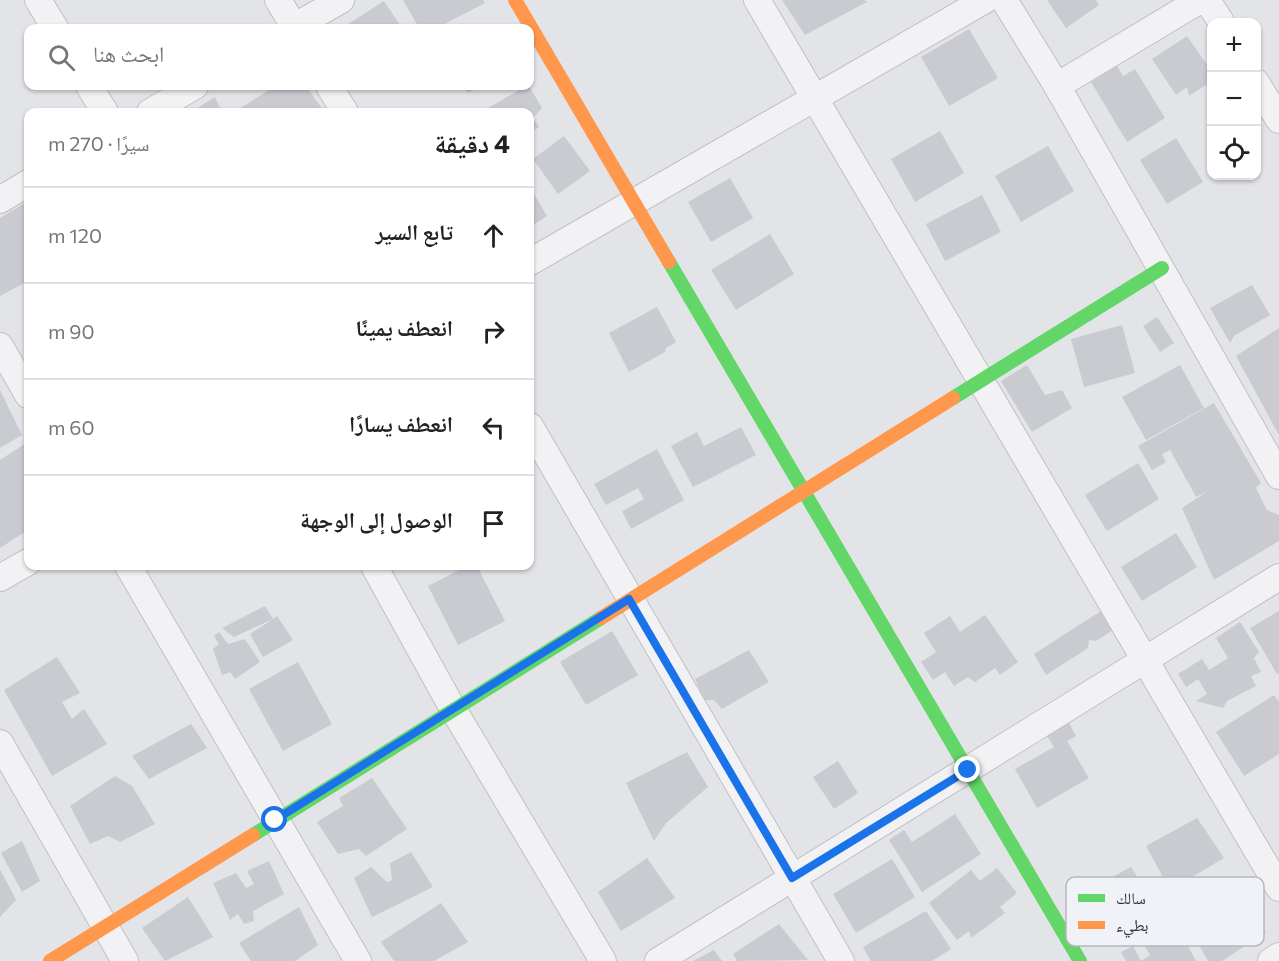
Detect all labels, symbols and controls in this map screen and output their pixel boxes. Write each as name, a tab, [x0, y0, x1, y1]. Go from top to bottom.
map controls	[1207, 18, 1261, 180]
button: +	[1207, 18, 1261, 72]
search box	[24, 24, 534, 90]
text: ابحث هنا	[93, 40, 164, 67]
icon: search	[45, 41, 78, 74]
button: −	[1207, 72, 1261, 126]
button: locate	[1207, 126, 1261, 180]
text: 4 دقيقة	[434, 127, 510, 158]
text: سيرًا · 270 m	[48, 131, 149, 155]
text: تابع السير	[375, 218, 453, 245]
icon: ahead	[477, 219, 510, 252]
text: 120 m	[48, 223, 102, 247]
text: انعطف يمينًا	[355, 314, 453, 341]
icon: right	[477, 315, 510, 348]
text: 90 m	[48, 319, 95, 343]
text: انعطف يسارًا	[349, 410, 453, 437]
icon: left	[477, 411, 510, 444]
text: 60 m	[48, 415, 95, 439]
text: الوصول إلى الوجهة	[300, 506, 453, 533]
icon: arrive	[477, 507, 510, 540]
route end	[954, 756, 980, 782]
route start	[261, 806, 287, 832]
legend	[1066, 877, 1264, 946]
text: سالك	[1116, 888, 1146, 907]
text: بطيء	[1116, 915, 1148, 938]

